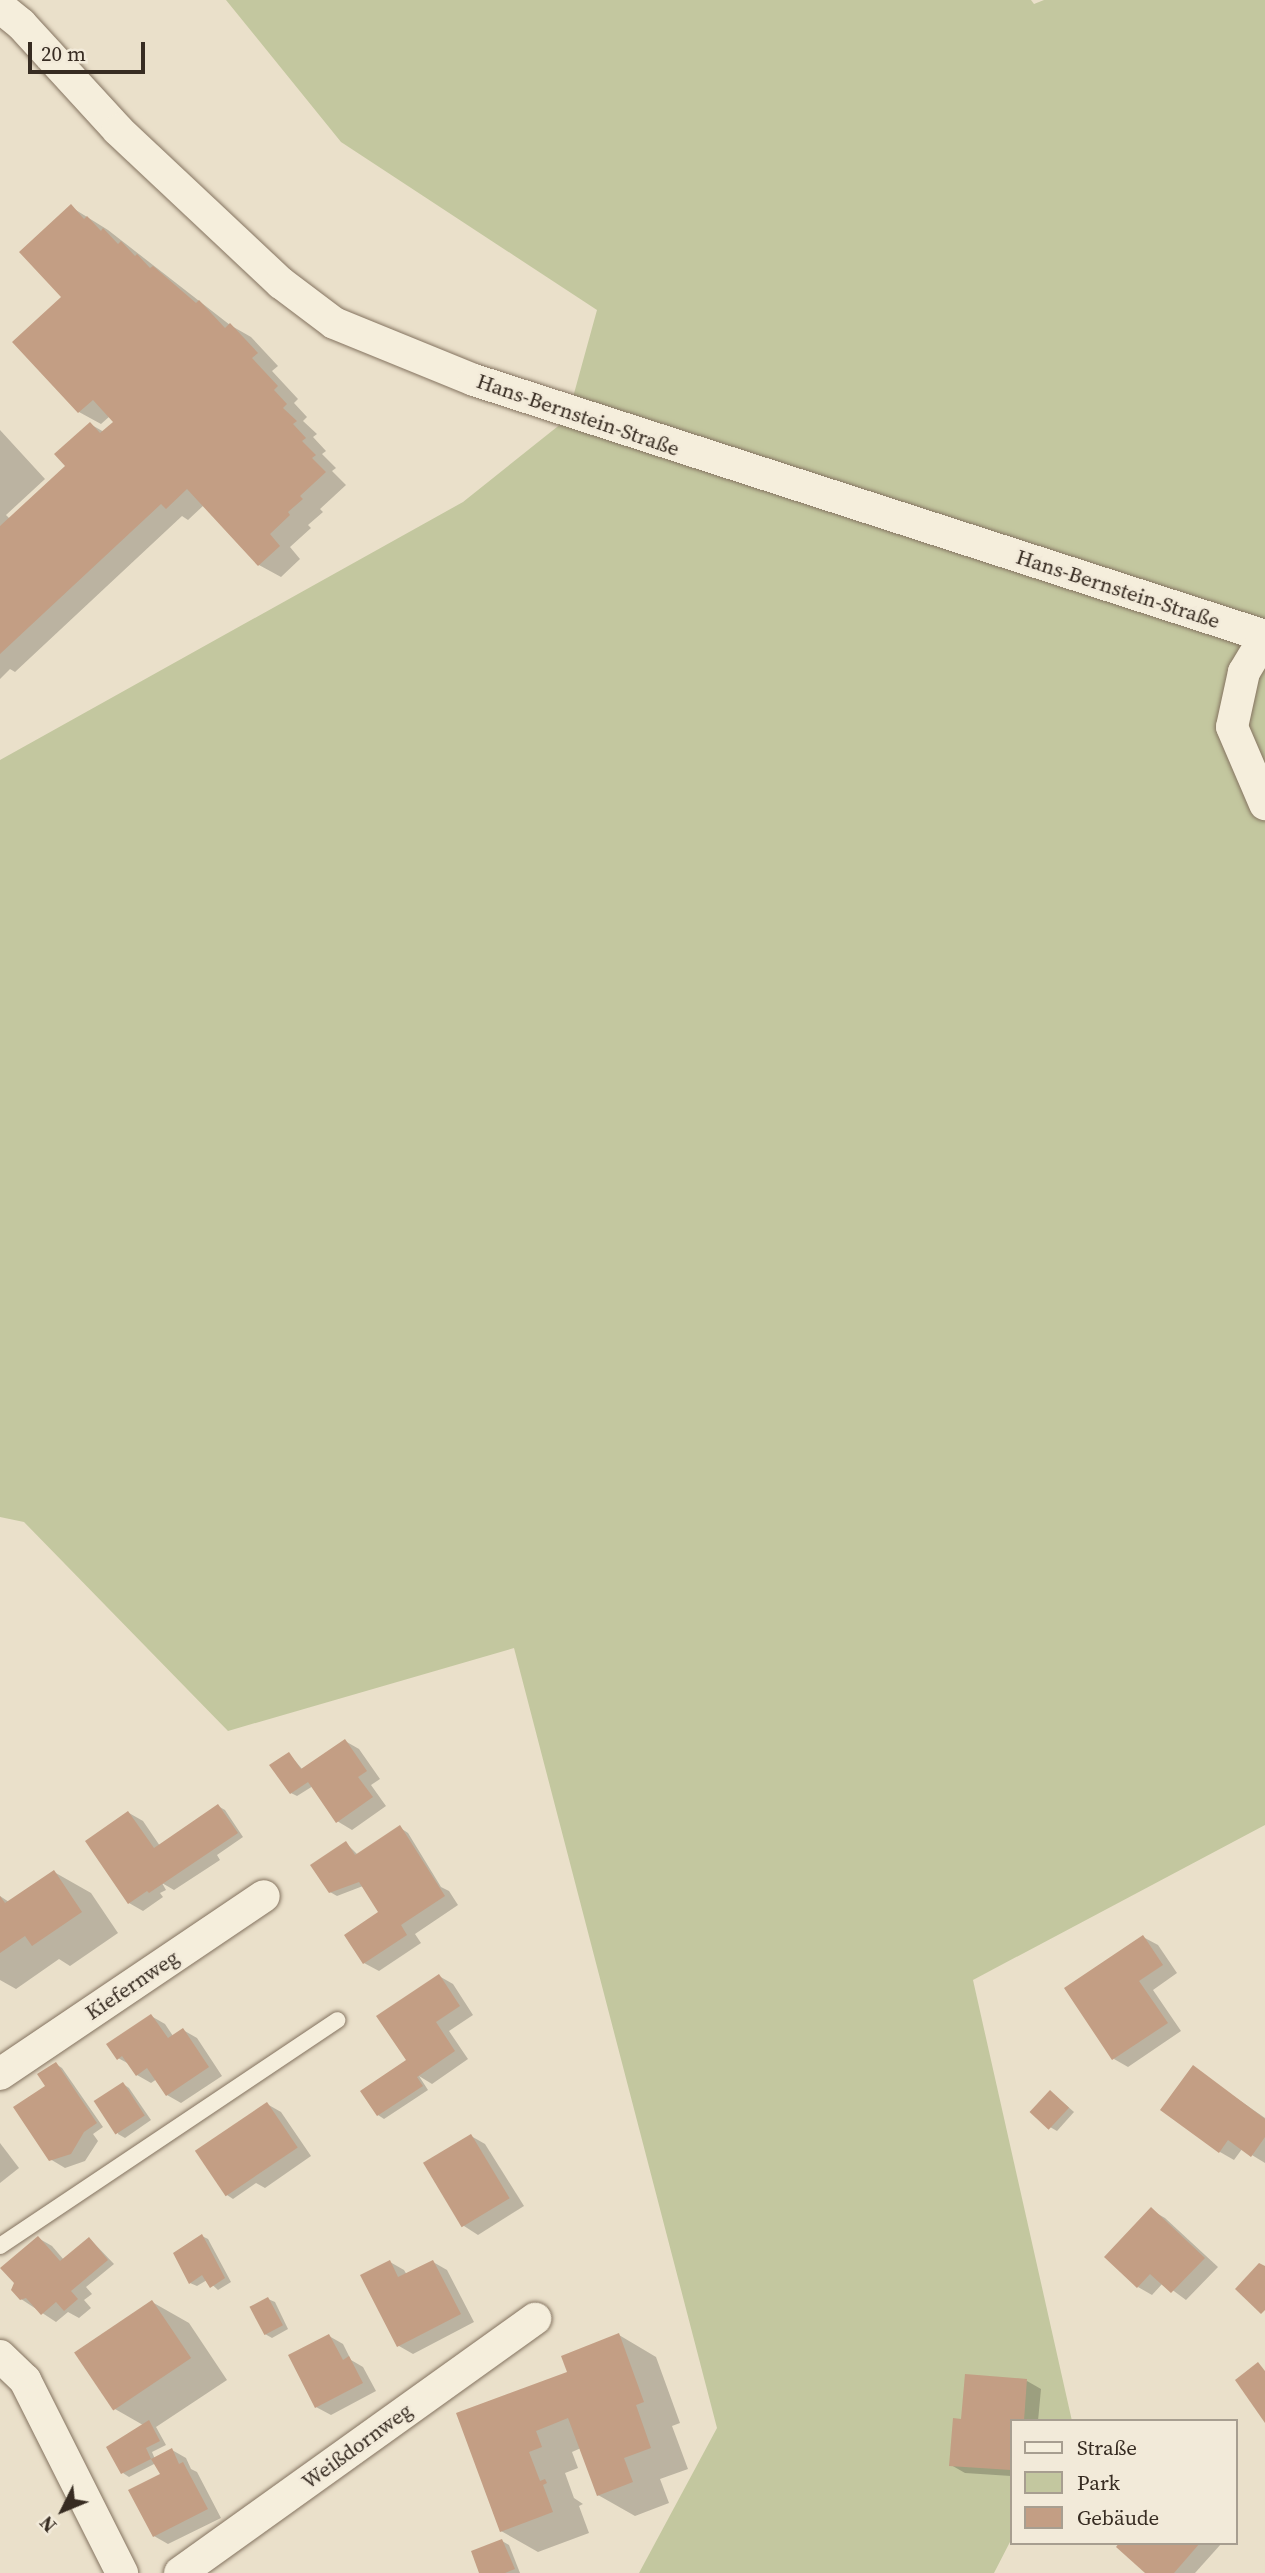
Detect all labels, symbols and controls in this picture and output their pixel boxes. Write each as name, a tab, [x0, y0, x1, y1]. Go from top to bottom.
scale bar	[32, 28, 149, 72]
text: 20 m	[41, 39, 86, 68]
street label: Hans-Bernstein-Straße	[473, 368, 683, 462]
street label: Hans-Bernstein-Straße	[1013, 544, 1223, 634]
street label: Kiefernweg	[81, 1945, 183, 2025]
street label: Weißdornweg	[297, 2398, 417, 2494]
legend	[1010, 2419, 1237, 2545]
text: Straße	[1077, 2433, 1137, 2462]
text: Park	[1077, 2468, 1120, 2497]
north arrow	[28, 2475, 98, 2545]
text: Gebäude	[1077, 2503, 1159, 2532]
text: N	[33, 2510, 62, 2538]

